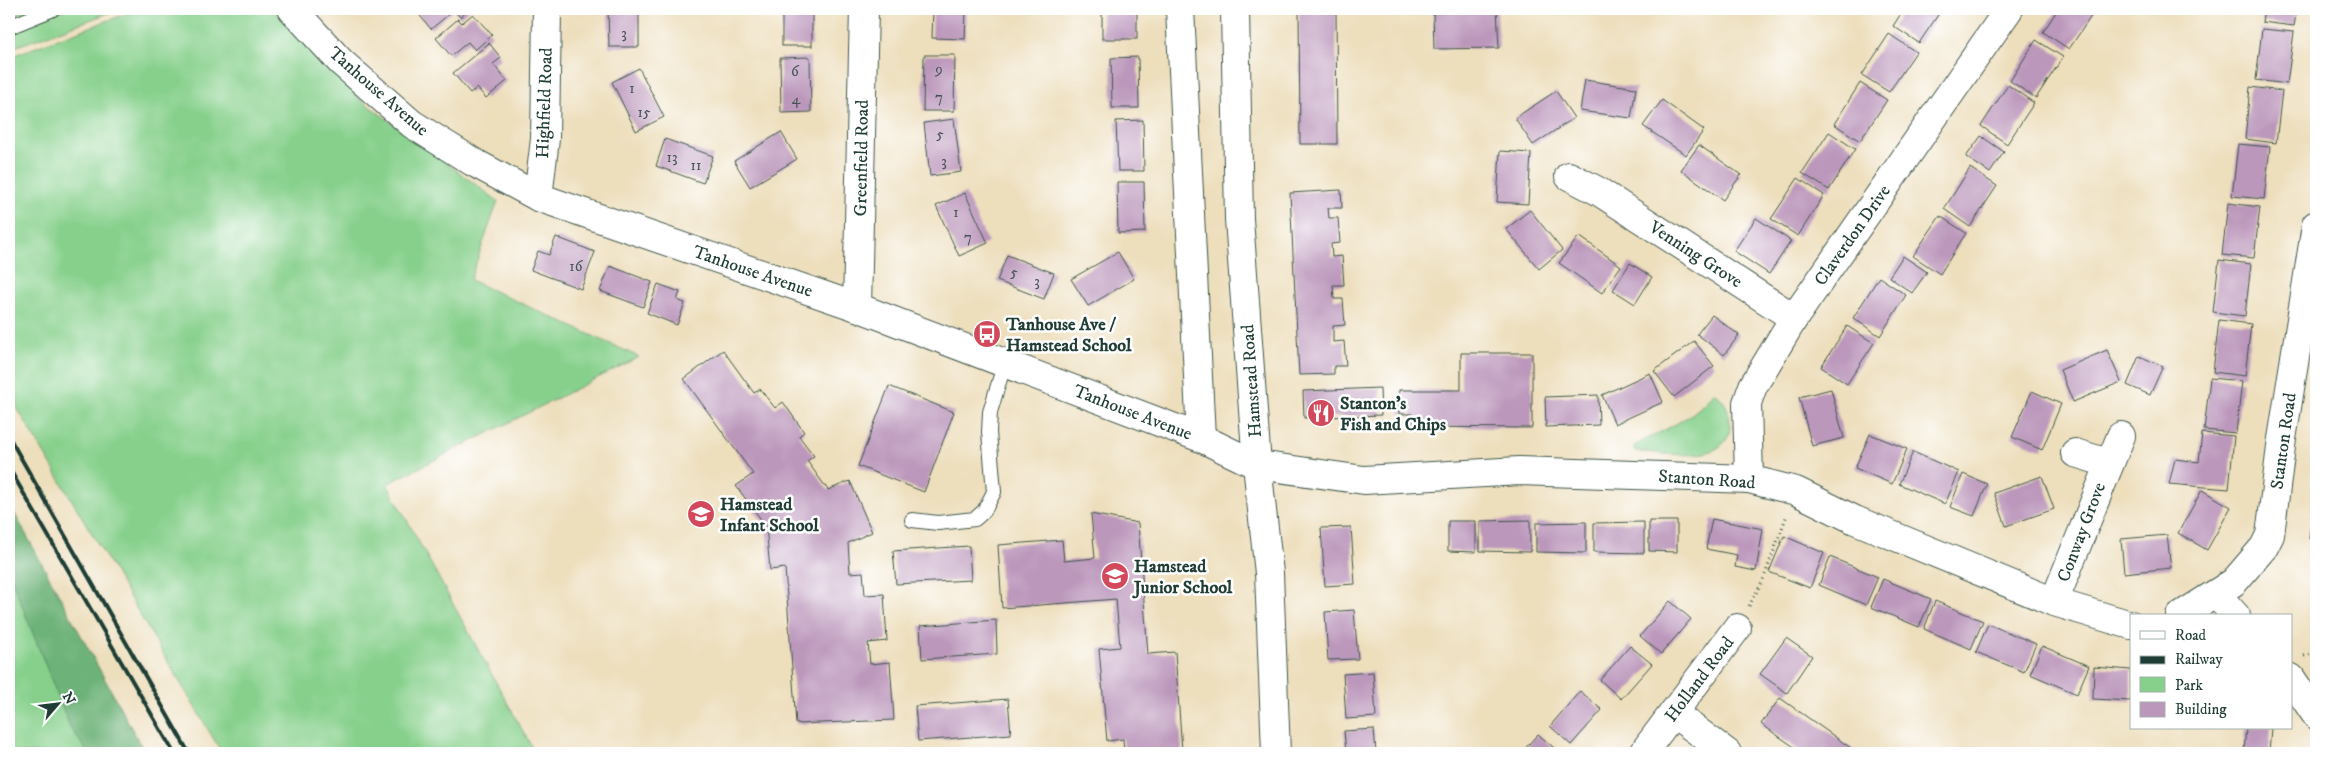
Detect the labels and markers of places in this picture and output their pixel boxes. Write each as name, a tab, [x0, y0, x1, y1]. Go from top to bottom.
place label: Tanhouse Ave / Hamstead School	[1005, 314, 1132, 357]
bus stop icon: Tanhouse Ave / Hamstead School	[972, 319, 1002, 349]
place label: Stanton's Fish and Chips	[1340, 393, 1446, 436]
restaurant icon: Stanton's Fish and Chips	[1306, 398, 1336, 428]
place label: Hamstead Infant School	[720, 494, 819, 537]
school or university icon: Hamstead Infant School	[686, 499, 716, 529]
place label: Hamstead Junior School	[1132, 556, 1233, 599]
school or university icon: Hamstead Junior School	[1100, 561, 1130, 591]

